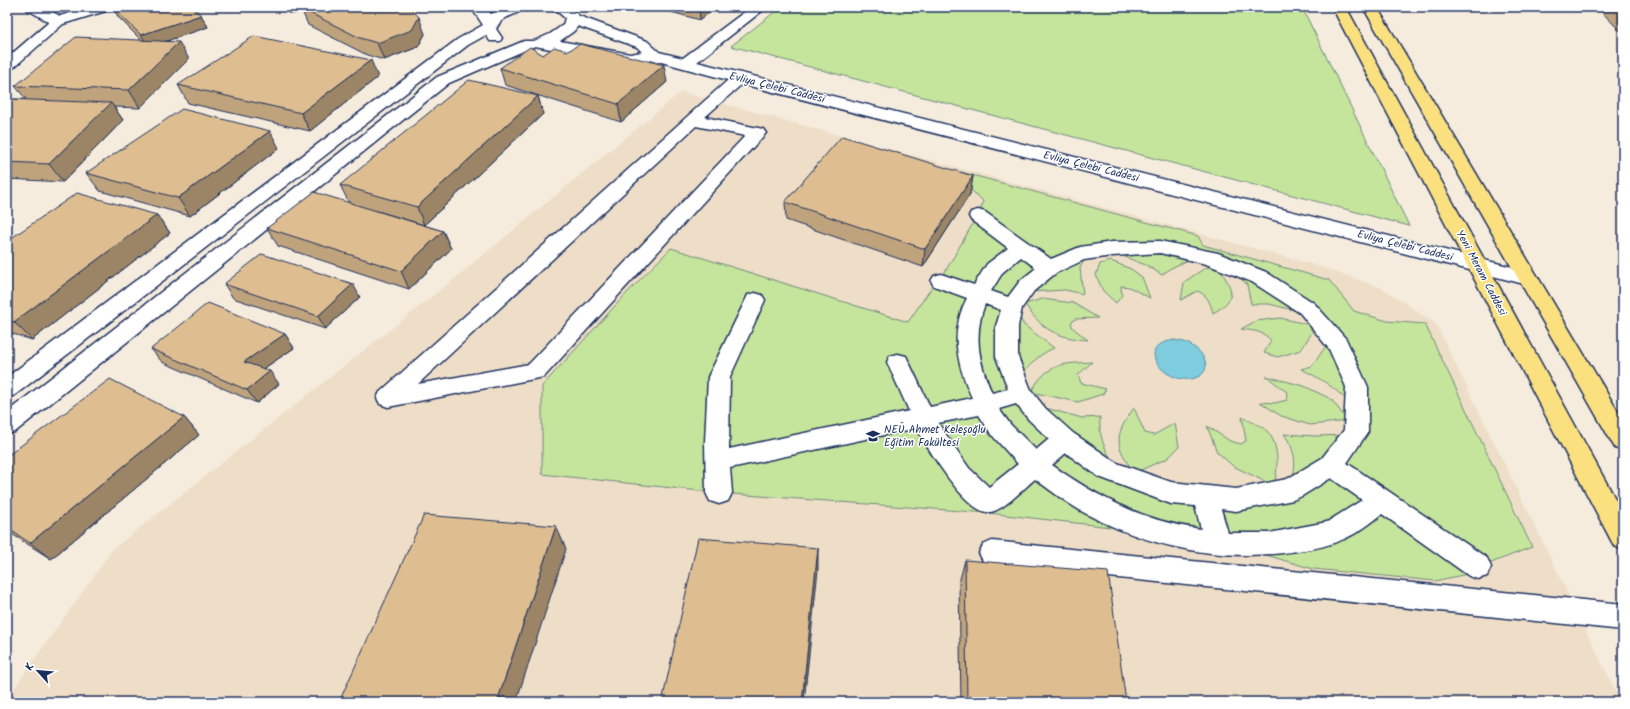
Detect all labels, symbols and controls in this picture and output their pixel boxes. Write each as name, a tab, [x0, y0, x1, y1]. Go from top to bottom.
street label: Evliya Çelebi Caddesi	[727, 67, 827, 109]
street label: Evliya Çelebi Caddesi	[1041, 146, 1141, 188]
street label: Evliya Çelebi Caddesi	[1355, 225, 1455, 267]
street label: Yeni Meram Caddesi	[1451, 227, 1511, 319]
place label: NEÜ Ahmet Keleşoğlu Eğitim Fakültesi	[884, 421, 986, 452]
school or university icon: NEÜ Ahmet Keleşoğlu Eğitim Fakültesi	[865, 428, 881, 444]
north arrow	[18, 651, 58, 691]
text: K	[20, 660, 40, 674]

